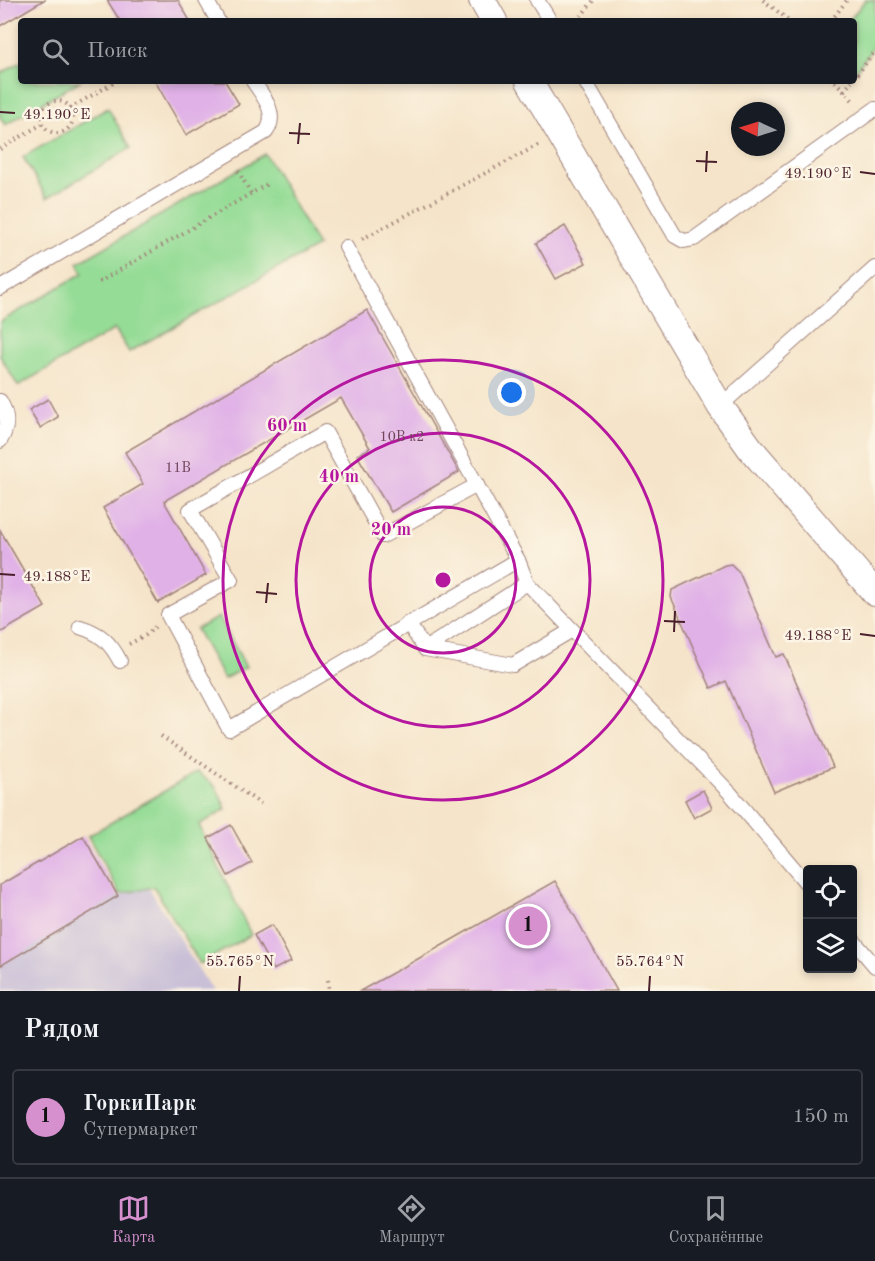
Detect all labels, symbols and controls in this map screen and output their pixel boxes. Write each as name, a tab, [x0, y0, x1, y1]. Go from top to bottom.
search box	[18, 18, 857, 84]
icon: search	[39, 35, 72, 68]
text: Поиск	[87, 40, 148, 62]
north arrow	[731, 102, 785, 156]
text: 49.190°E	[24, 108, 90, 123]
text: 49.190°E	[785, 167, 851, 182]
your location	[497, 378, 526, 407]
text: 60 m	[267, 417, 307, 435]
house number: 10В к2	[380, 430, 424, 444]
house number: 11В	[165, 461, 191, 475]
text: 40 m	[319, 468, 359, 486]
text: 20 m	[371, 521, 411, 539]
text: 49.188°E	[24, 570, 90, 585]
centre of rings	[433, 570, 453, 590]
text: 49.188°E	[785, 629, 851, 644]
map controls	[803, 865, 857, 973]
button: locate	[803, 865, 857, 919]
pin: 1	[508, 904, 548, 948]
button: layers	[803, 919, 857, 973]
text: 55.765°N	[206, 955, 274, 970]
text: 55.764°N	[616, 955, 684, 970]
text: Рядом	[24, 1017, 99, 1043]
text: ГоркиПарк	[83, 1093, 196, 1115]
text: 1	[40, 1107, 51, 1127]
text: 150 m	[793, 1107, 849, 1127]
text: Супермаркет	[83, 1120, 198, 1140]
tab: Карта	[112, 1192, 155, 1248]
tab: Маршрут	[379, 1192, 445, 1248]
tab: Сохранённые	[669, 1192, 763, 1248]

